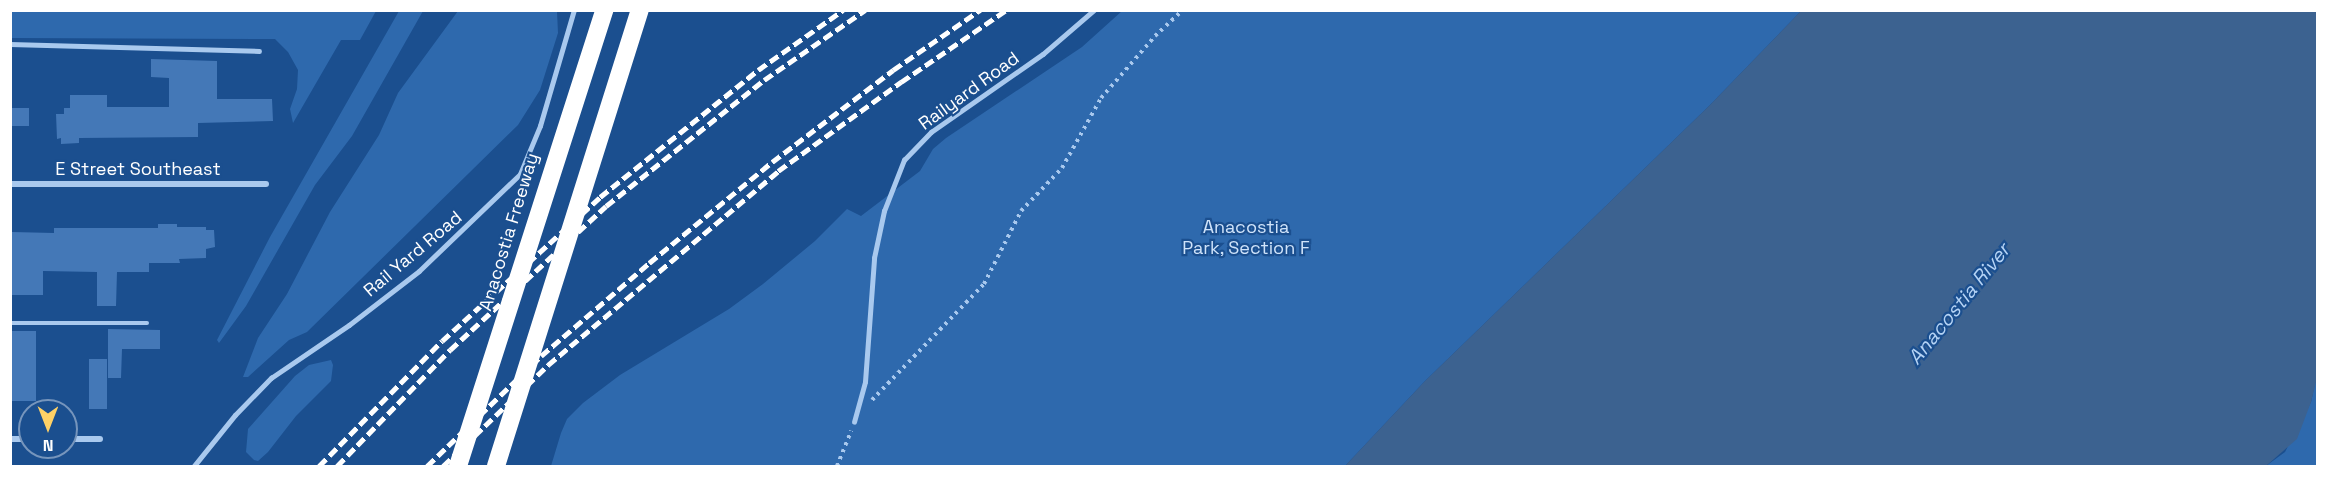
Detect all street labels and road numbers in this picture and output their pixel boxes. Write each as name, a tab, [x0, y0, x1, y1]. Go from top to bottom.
street label: Railyard Road	[915, 47, 1023, 135]
street label: Anacostia Freeway	[475, 150, 543, 314]
street label: E Street Southeast	[55, 158, 221, 180]
street label: Rail Yard Road	[359, 207, 467, 301]

